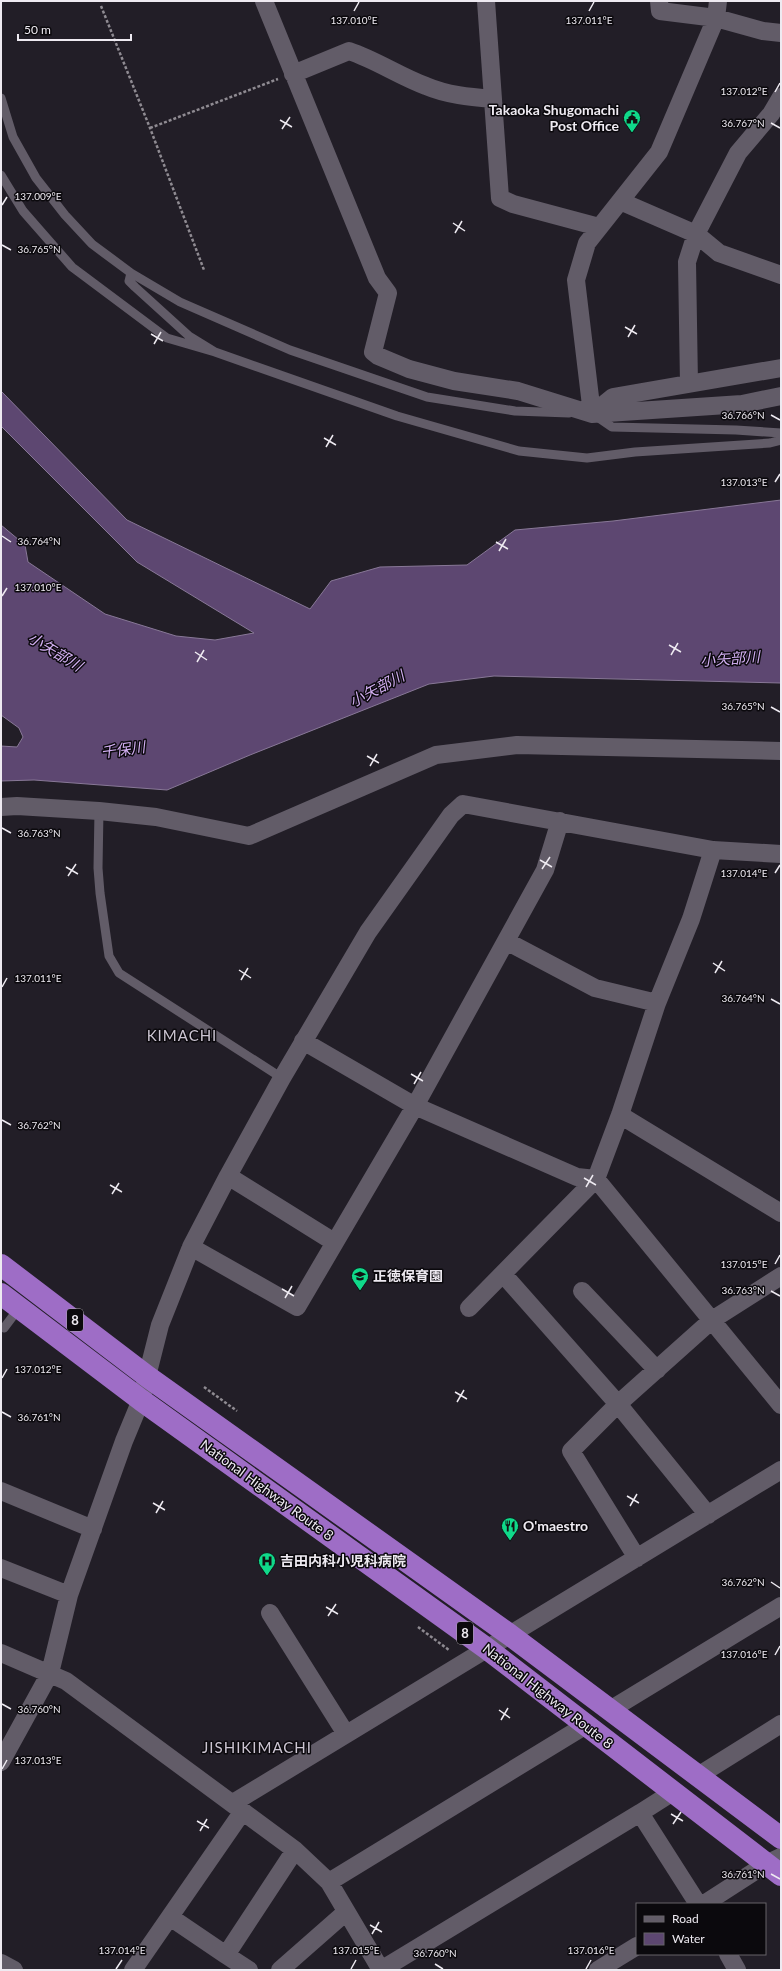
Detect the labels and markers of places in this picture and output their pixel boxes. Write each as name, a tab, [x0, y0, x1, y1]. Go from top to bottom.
place label: Takaoka Shugomachi Post Office	[489, 101, 620, 134]
public building icon: Takaoka Shugomachi Post Office	[622, 108, 642, 133]
school or university icon: 正徳保育園	[350, 1266, 370, 1291]
place label: 正徳保育園	[373, 1267, 443, 1284]
restaurant icon: O'maestro	[500, 1516, 520, 1541]
place label: O'maestro	[523, 1517, 588, 1534]
hospital icon: 吉田内科小児科病院	[257, 1551, 277, 1576]
place label: 吉田内科小児科病院	[280, 1552, 406, 1569]

